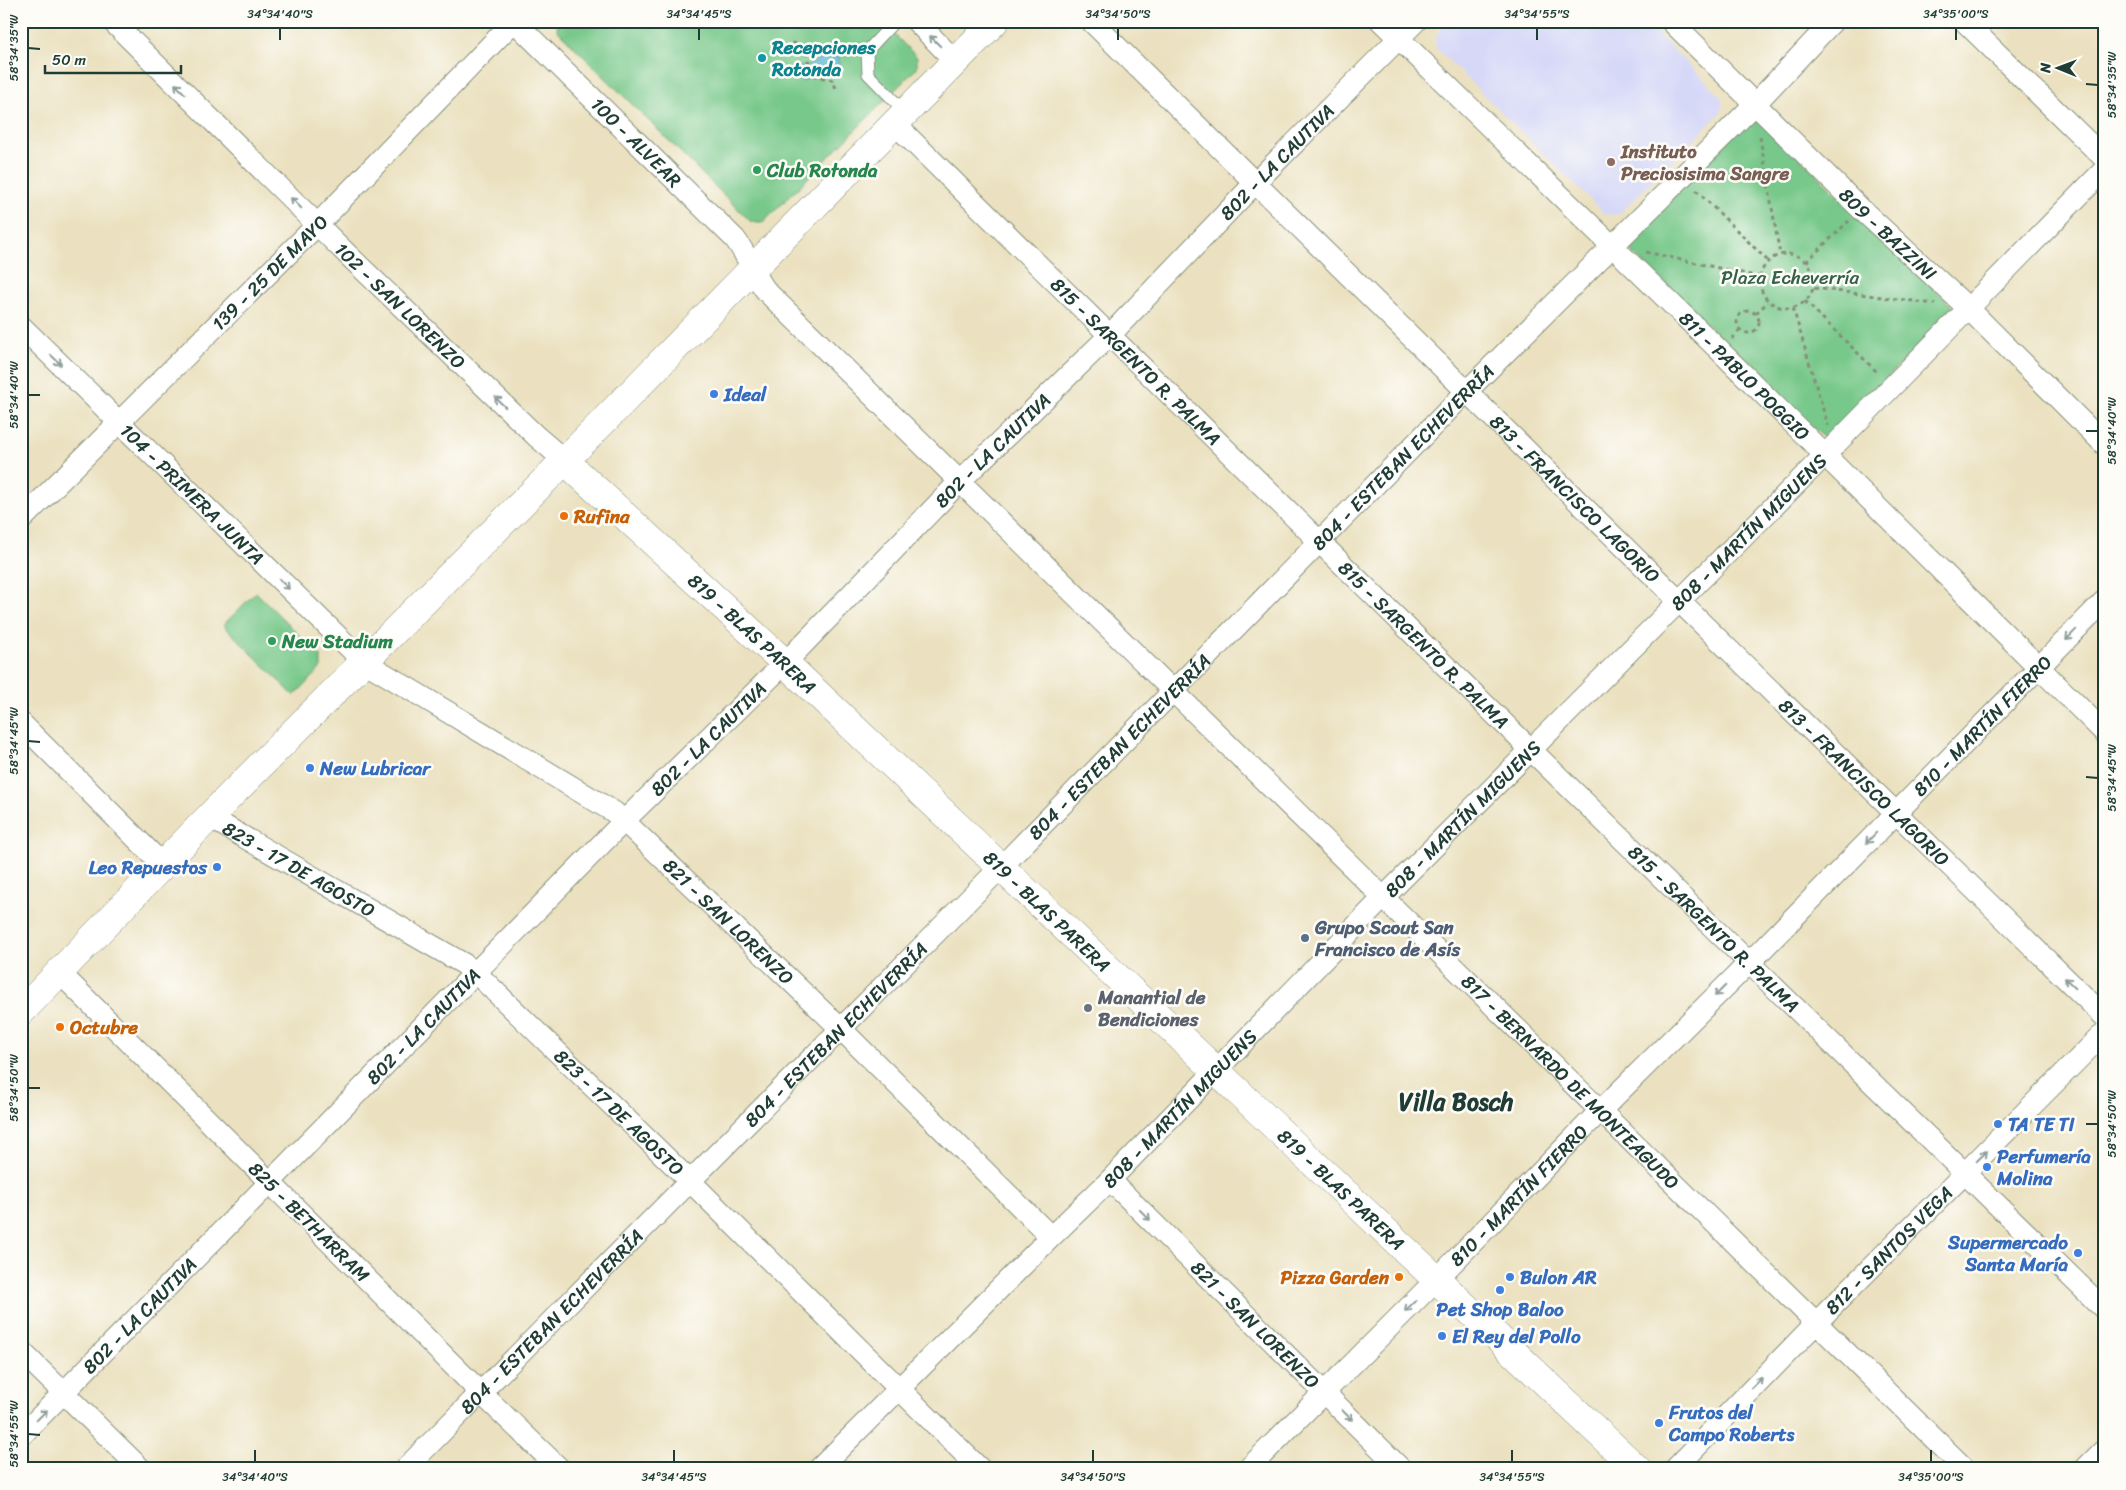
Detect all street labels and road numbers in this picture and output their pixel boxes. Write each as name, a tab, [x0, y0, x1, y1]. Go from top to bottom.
street label: 100 - ALVEAR	[583, 89, 690, 195]
street label: 802 - LA CAUTIVA	[1211, 96, 1342, 228]
street label: 809 - BAZZINI	[1831, 179, 1945, 289]
street label: 139 - 25 DE MAYO	[203, 206, 337, 339]
street label: 102 - SAN LORENZO	[326, 234, 474, 377]
street label: 815 - SARGENTO R. PALMA	[1042, 269, 1229, 454]
street label: 811 - PABLO POGGIO	[1671, 303, 1818, 449]
street label: 804 - ESTEBAN ECHEVERRÍA	[1303, 356, 1503, 559]
street label: 802 - LA CAUTIVA	[926, 385, 1059, 516]
street label: 813 - FRANCISCO LAGORIO	[1481, 406, 1668, 591]
street label: 104 - PRIMERA JUNTA	[112, 415, 272, 573]
street label: 808 - MARTÍN MIGUENS	[1662, 445, 1835, 619]
street label: 815 - SARGENTO R. PALMA	[1330, 553, 1517, 737]
street label: 819 - BLAS PARERA	[680, 565, 824, 702]
street label: 804 - ESTEBAN ECHEVERRÍA	[1020, 645, 1219, 848]
street label: 810 - MARTÍN FIERRO	[1905, 647, 2060, 805]
street label: 802 - LA CAUTIVA	[642, 673, 775, 804]
street label: 813 - FRANCISCO LAGORIO	[1770, 690, 1958, 874]
street label: 808 - MARTÍN MIGUENS	[1376, 732, 1549, 906]
street label: 823 - 17 DE AGOSTO	[216, 812, 382, 927]
street label: 815 - SARGENTO R. PALMA	[1620, 837, 1807, 1021]
street label: 819 - BLAS PARERA	[975, 842, 1119, 981]
street label: 821 - SAN LORENZO	[655, 850, 802, 993]
street label: 804 - ESTEBAN ECHEVERRÍA	[736, 934, 936, 1135]
street label: 802 - LA CAUTIVA	[358, 960, 489, 1093]
street label: 817 - BERNARDO DE MONTEAGUDO	[1453, 966, 1688, 1198]
street label: 808 - MARTÍN MIGUENS	[1094, 1021, 1265, 1196]
street label: 823 - 17 DE AGOSTO	[546, 1041, 692, 1184]
street label: 810 - MARTÍN FIERRO	[1441, 1116, 1596, 1275]
street label: 819 - BLAS PARERA	[1269, 1121, 1413, 1259]
street label: 825 - BETHARRAM	[240, 1153, 378, 1291]
street label: 812 - SANTOS VEGA	[1817, 1178, 1961, 1323]
street label: 804 - ESTEBAN ECHEVERRÍA	[452, 1221, 652, 1422]
street label: 802 - LA CAUTIVA	[74, 1249, 205, 1382]
street label: 821 - SAN LORENZO	[1183, 1253, 1328, 1397]

